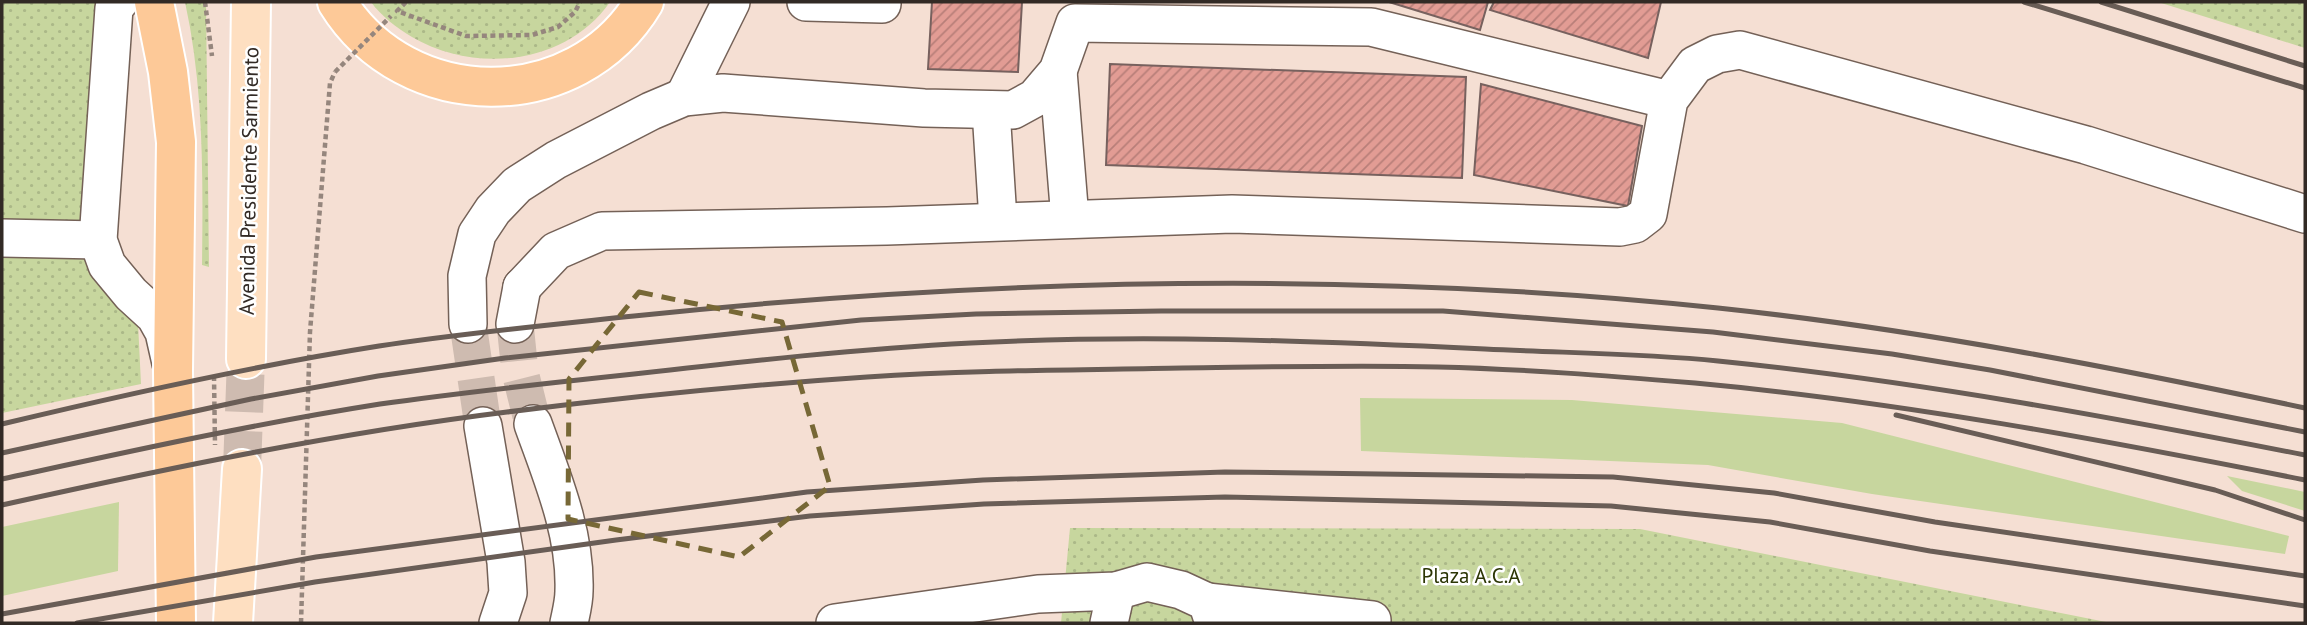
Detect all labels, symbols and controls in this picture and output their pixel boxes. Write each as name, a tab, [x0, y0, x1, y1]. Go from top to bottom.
street label: Avenida Presidente Sarmiento	[233, 47, 264, 315]
park label: Plaza A.C.A	[1421, 562, 1521, 589]

